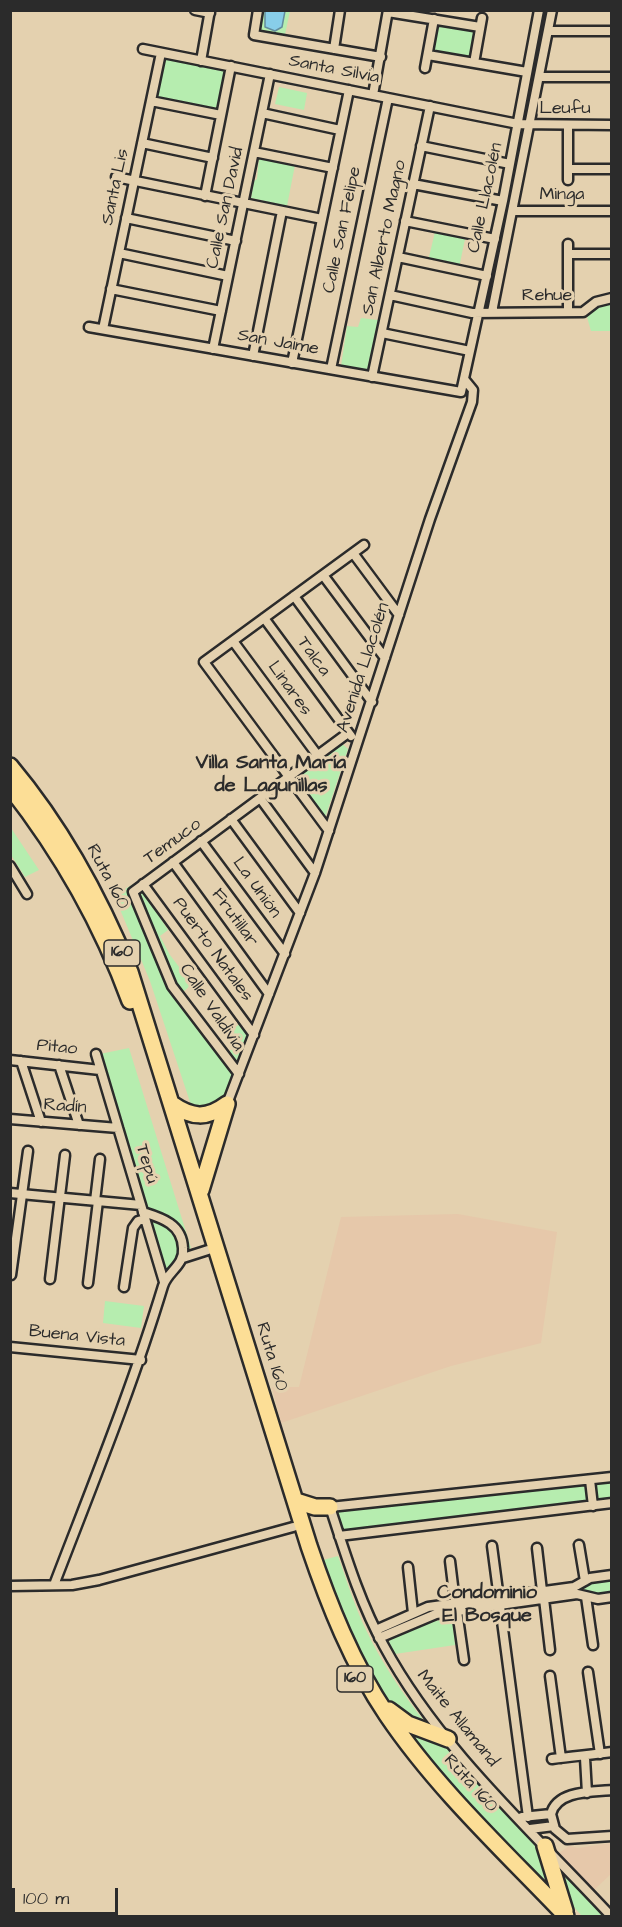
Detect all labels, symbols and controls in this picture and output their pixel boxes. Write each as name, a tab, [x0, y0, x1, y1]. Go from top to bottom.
street label: Santa Silvia	[287, 51, 381, 89]
street label: Leufu	[539, 98, 591, 120]
street label: Calle Llacolén	[464, 141, 508, 255]
street label: Calle San David	[203, 145, 249, 271]
street label: Santa Lis	[97, 147, 135, 227]
street label: San Alberto Magno	[358, 158, 412, 318]
street label: Calle San Felipe	[319, 165, 367, 295]
street label: Minga	[539, 184, 585, 206]
street label: Rehue	[522, 285, 572, 307]
street label: San Jaime	[236, 325, 320, 361]
street label: Avenida Llacolén	[333, 600, 395, 736]
street label: Talca	[291, 633, 335, 681]
street label: Linares	[262, 658, 316, 720]
district label: Villa Santa María de Lagunillas	[196, 752, 346, 799]
street label: Temuco	[140, 814, 206, 870]
street label: Ruta 160	[81, 841, 133, 913]
street label: La Unión	[227, 853, 285, 923]
street label: Frutillar	[206, 885, 262, 951]
street label: Puerto Natales	[167, 894, 257, 1006]
road number: 160	[104, 940, 140, 966]
street label: Calle Valdivia	[174, 960, 248, 1056]
street label: Pitao	[36, 1035, 78, 1061]
street label: Radín	[43, 1095, 87, 1119]
street label: Tepú	[130, 1142, 162, 1186]
street label: Ruta 160	[250, 1320, 292, 1394]
street label: Buena Vista	[28, 1321, 126, 1353]
district label: Condominio El Bosque	[437, 1582, 537, 1629]
road number: 160	[337, 1666, 373, 1692]
street label: Maite Allamand	[411, 1666, 503, 1772]
street label: Ruta 160	[438, 1751, 502, 1817]
scale bar	[15, 1876, 122, 1914]
text: 100 m	[23, 1886, 69, 1911]

